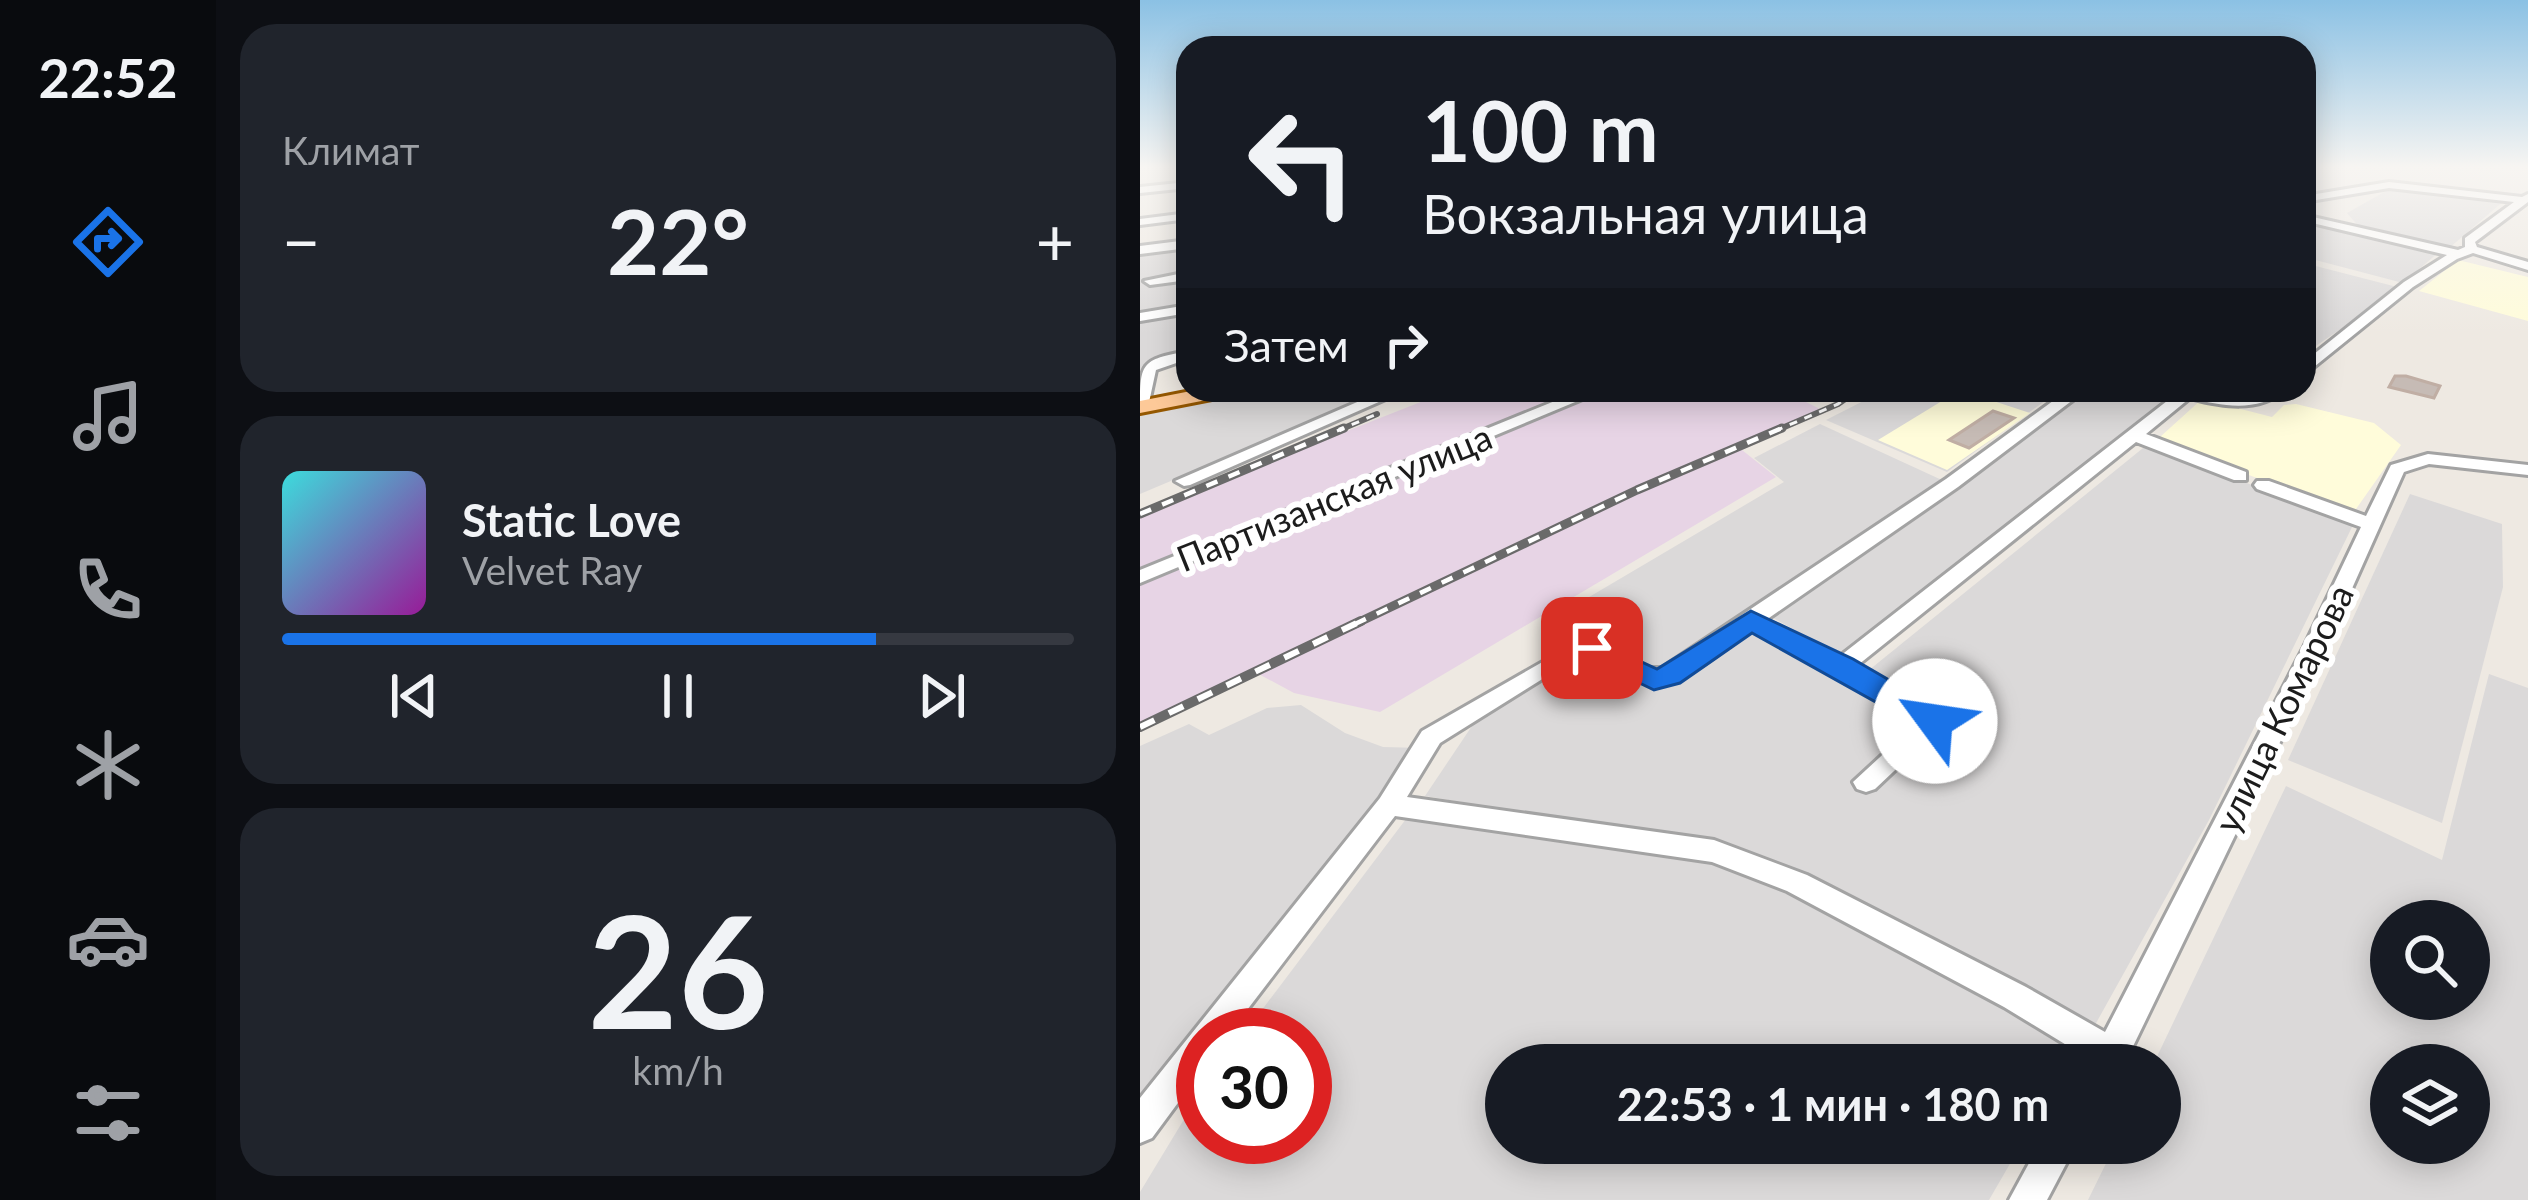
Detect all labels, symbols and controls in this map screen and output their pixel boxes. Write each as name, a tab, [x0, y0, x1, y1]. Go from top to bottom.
text: 22:52	[38, 45, 178, 110]
text: 100 m	[1422, 79, 1659, 180]
icon: left	[1224, 84, 1380, 240]
text: Климат	[282, 127, 420, 173]
text: Вокзальная улица	[1422, 181, 1869, 246]
text: 22°	[607, 186, 749, 294]
icon: directions	[66, 200, 150, 284]
text: −	[282, 201, 320, 280]
text: +	[1036, 201, 1074, 280]
icon: right	[1373, 312, 1439, 378]
text: Затем	[1224, 318, 1349, 372]
icon: music	[66, 374, 150, 458]
street label: Партизанская улица	[1170, 414, 1498, 580]
text: Static Love	[462, 493, 681, 547]
text: Velvet Ray	[462, 547, 642, 593]
icon: phone	[66, 548, 150, 632]
street label: улица Комарова	[2204, 577, 2362, 839]
pin	[1541, 597, 1643, 699]
icon: arrive	[1559, 615, 1625, 681]
position arrow	[1872, 658, 1998, 784]
icon: previous	[381, 663, 447, 729]
icon: pause	[645, 663, 711, 729]
icon: next	[909, 663, 975, 729]
icon: climate	[66, 723, 150, 807]
text: 26	[588, 875, 768, 1062]
icon: car	[66, 897, 150, 981]
map controls	[2370, 900, 2490, 1164]
button: search	[2370, 900, 2490, 1020]
speed limit sign: 30	[1176, 1008, 1332, 1164]
button: layers	[2370, 1044, 2490, 1164]
text: km/h	[632, 1047, 724, 1093]
icon: filters	[66, 1071, 150, 1155]
text: 22:53 · 1 мин · 180 m	[1617, 1077, 2049, 1131]

